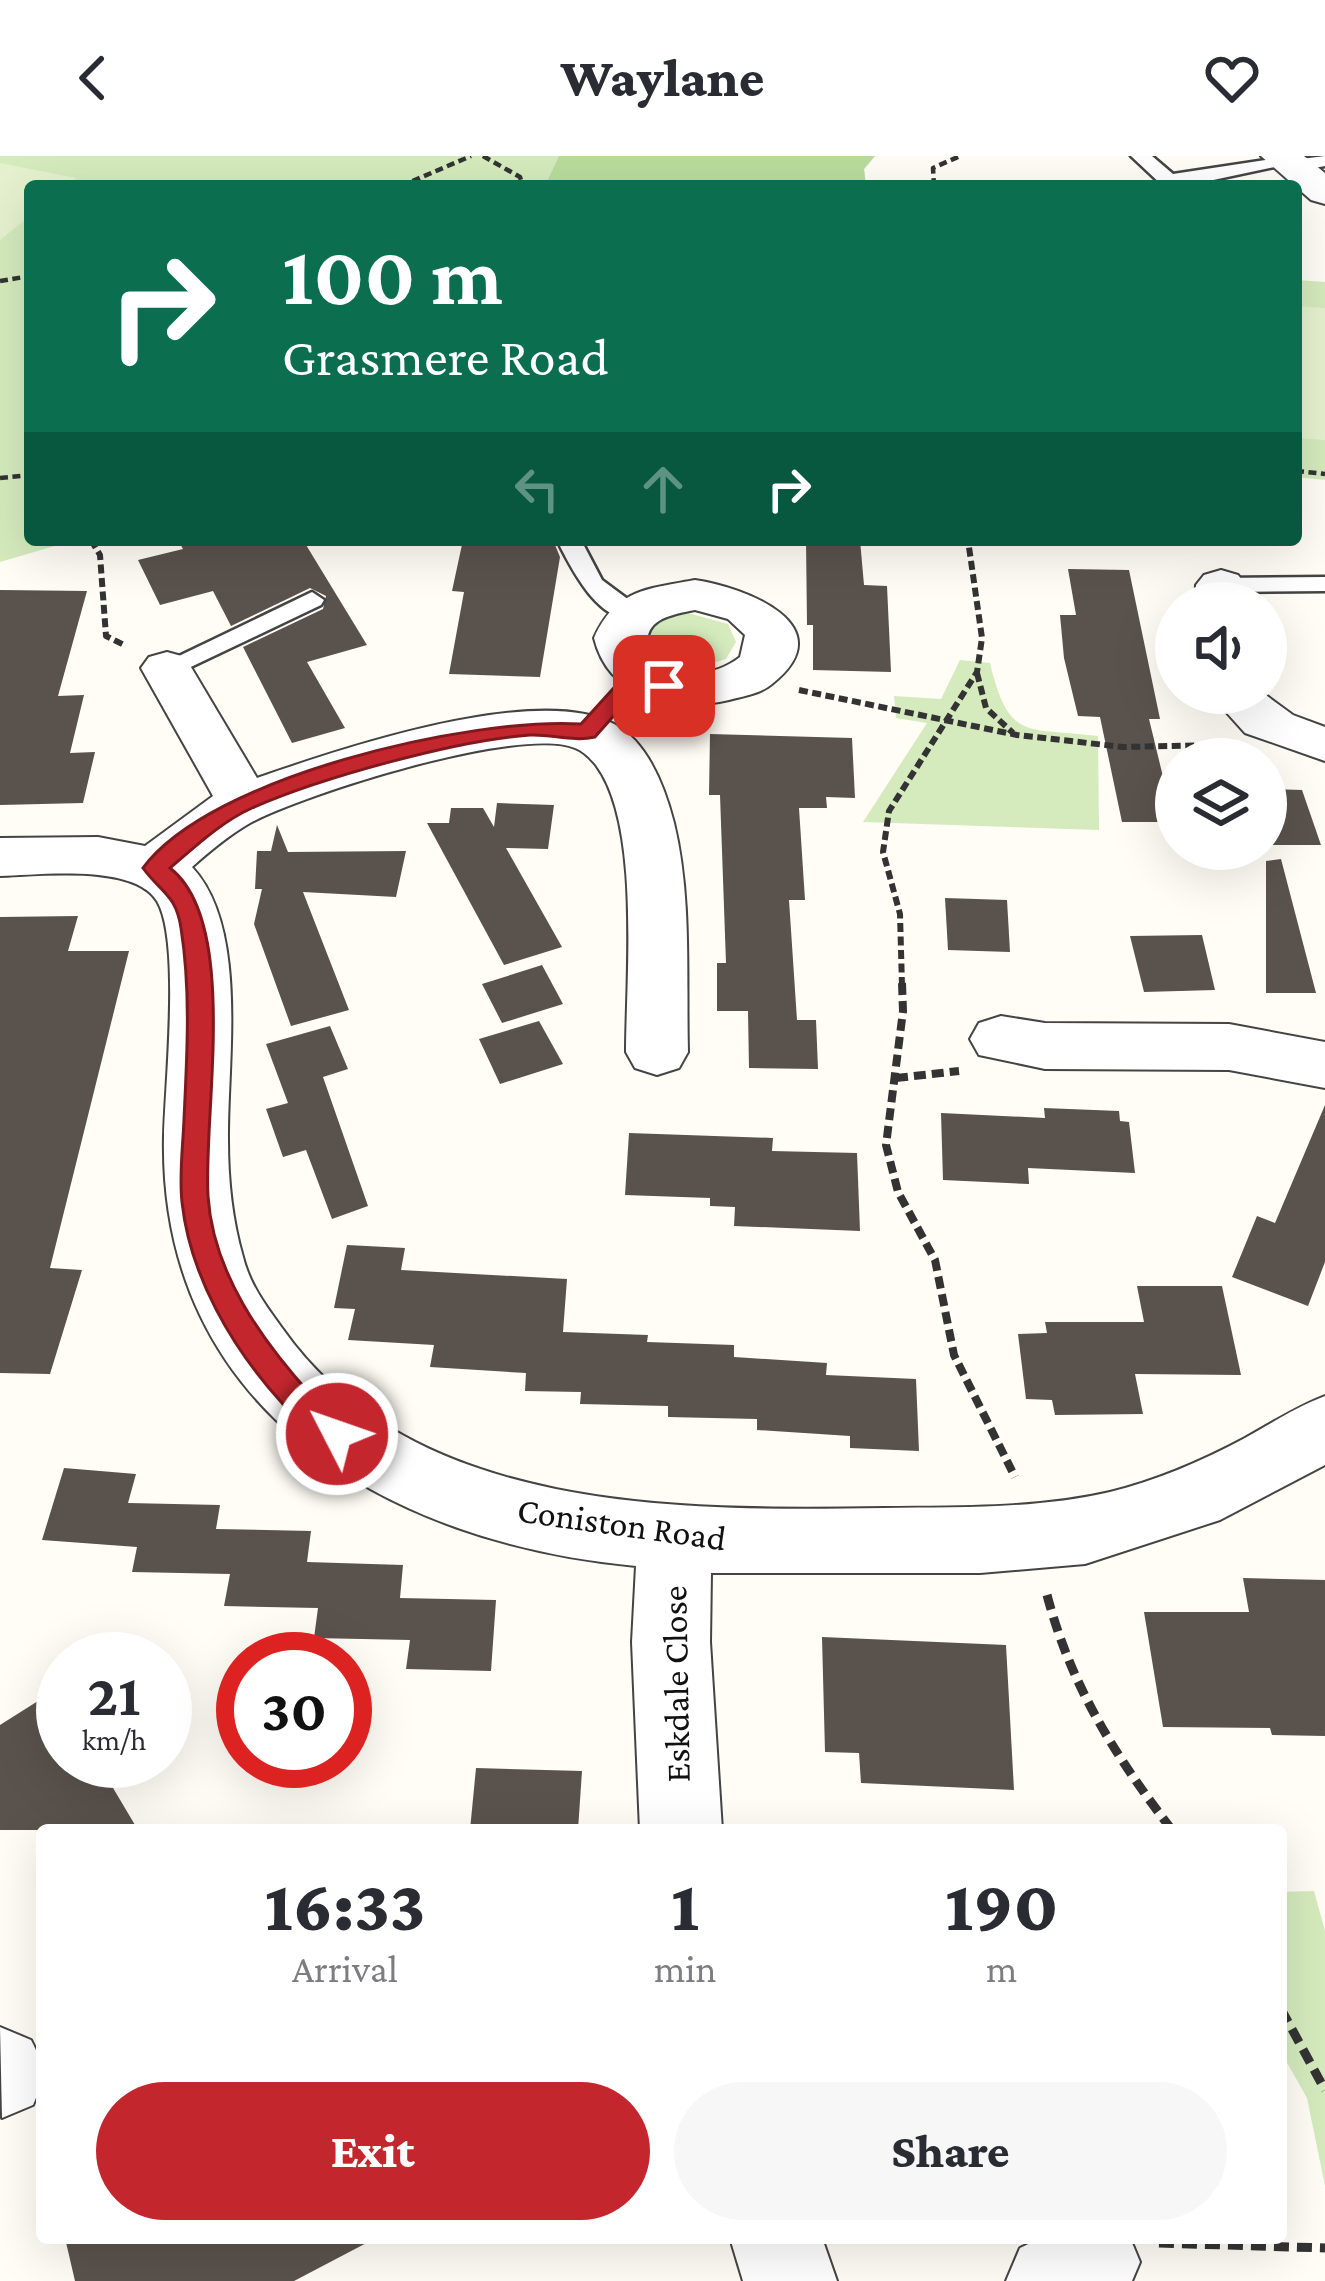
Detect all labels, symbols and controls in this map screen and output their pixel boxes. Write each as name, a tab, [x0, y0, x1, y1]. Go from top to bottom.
icon: back	[60, 45, 126, 111]
icon: heart	[1199, 45, 1265, 111]
text: Waylane	[561, 48, 764, 108]
icon: right	[84, 228, 240, 384]
text: 100 m	[282, 229, 503, 322]
text: Grasmere Road	[282, 327, 609, 387]
icon: left	[504, 456, 570, 522]
icon: ahead	[630, 456, 696, 522]
icon: right	[756, 456, 822, 522]
map controls	[1155, 582, 1287, 870]
button: sound	[1155, 582, 1287, 714]
pin	[613, 635, 715, 737]
icon: arrive	[631, 653, 697, 719]
button: layers	[1155, 738, 1287, 870]
position arrow	[274, 1371, 400, 1497]
street label: Coniston Road	[515, 1490, 729, 1558]
street label: Eskdale Close	[654, 1585, 698, 1783]
speed limit sign: 30	[216, 1632, 372, 1788]
text: 21	[87, 1661, 141, 1728]
text: km/h	[82, 1723, 146, 1756]
text: 16:33	[265, 1865, 425, 1945]
text: 1	[671, 1865, 699, 1945]
text: 190	[945, 1865, 1058, 1945]
text: Arrival	[292, 1947, 398, 1990]
text: min	[654, 1947, 716, 1990]
text: m	[986, 1947, 1017, 1990]
button: Exit	[96, 2082, 650, 2220]
button: Share	[674, 2082, 1227, 2220]

